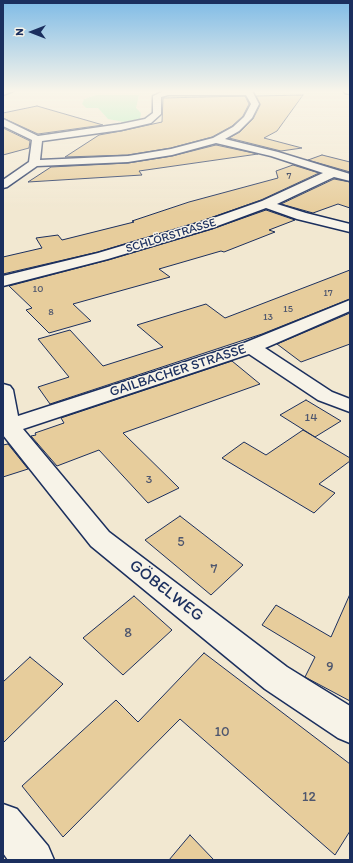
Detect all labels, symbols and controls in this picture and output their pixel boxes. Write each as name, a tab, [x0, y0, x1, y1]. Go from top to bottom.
north arrow	[12, 12, 52, 52]
text: N	[13, 28, 26, 36]
house number: 7	[287, 170, 291, 182]
street label: SCHLÖRSTRASSE	[124, 215, 218, 257]
house number: 10	[33, 283, 43, 295]
house number: 17	[323, 287, 333, 299]
house number: 15	[283, 303, 293, 315]
house number: 8	[48, 306, 54, 318]
house number: 13	[263, 311, 273, 323]
street label: GAILBACHER STRASSE	[108, 341, 248, 401]
house number: 14	[305, 411, 317, 425]
house number: 3	[146, 473, 152, 487]
house number: 5	[177, 534, 185, 550]
street label: GÖBELWEG	[125, 556, 207, 626]
house number: 7	[211, 561, 217, 577]
house number: 8	[124, 625, 132, 641]
house number: 9	[326, 659, 334, 675]
house number: 10	[214, 724, 230, 740]
house number: 12	[302, 789, 316, 805]

